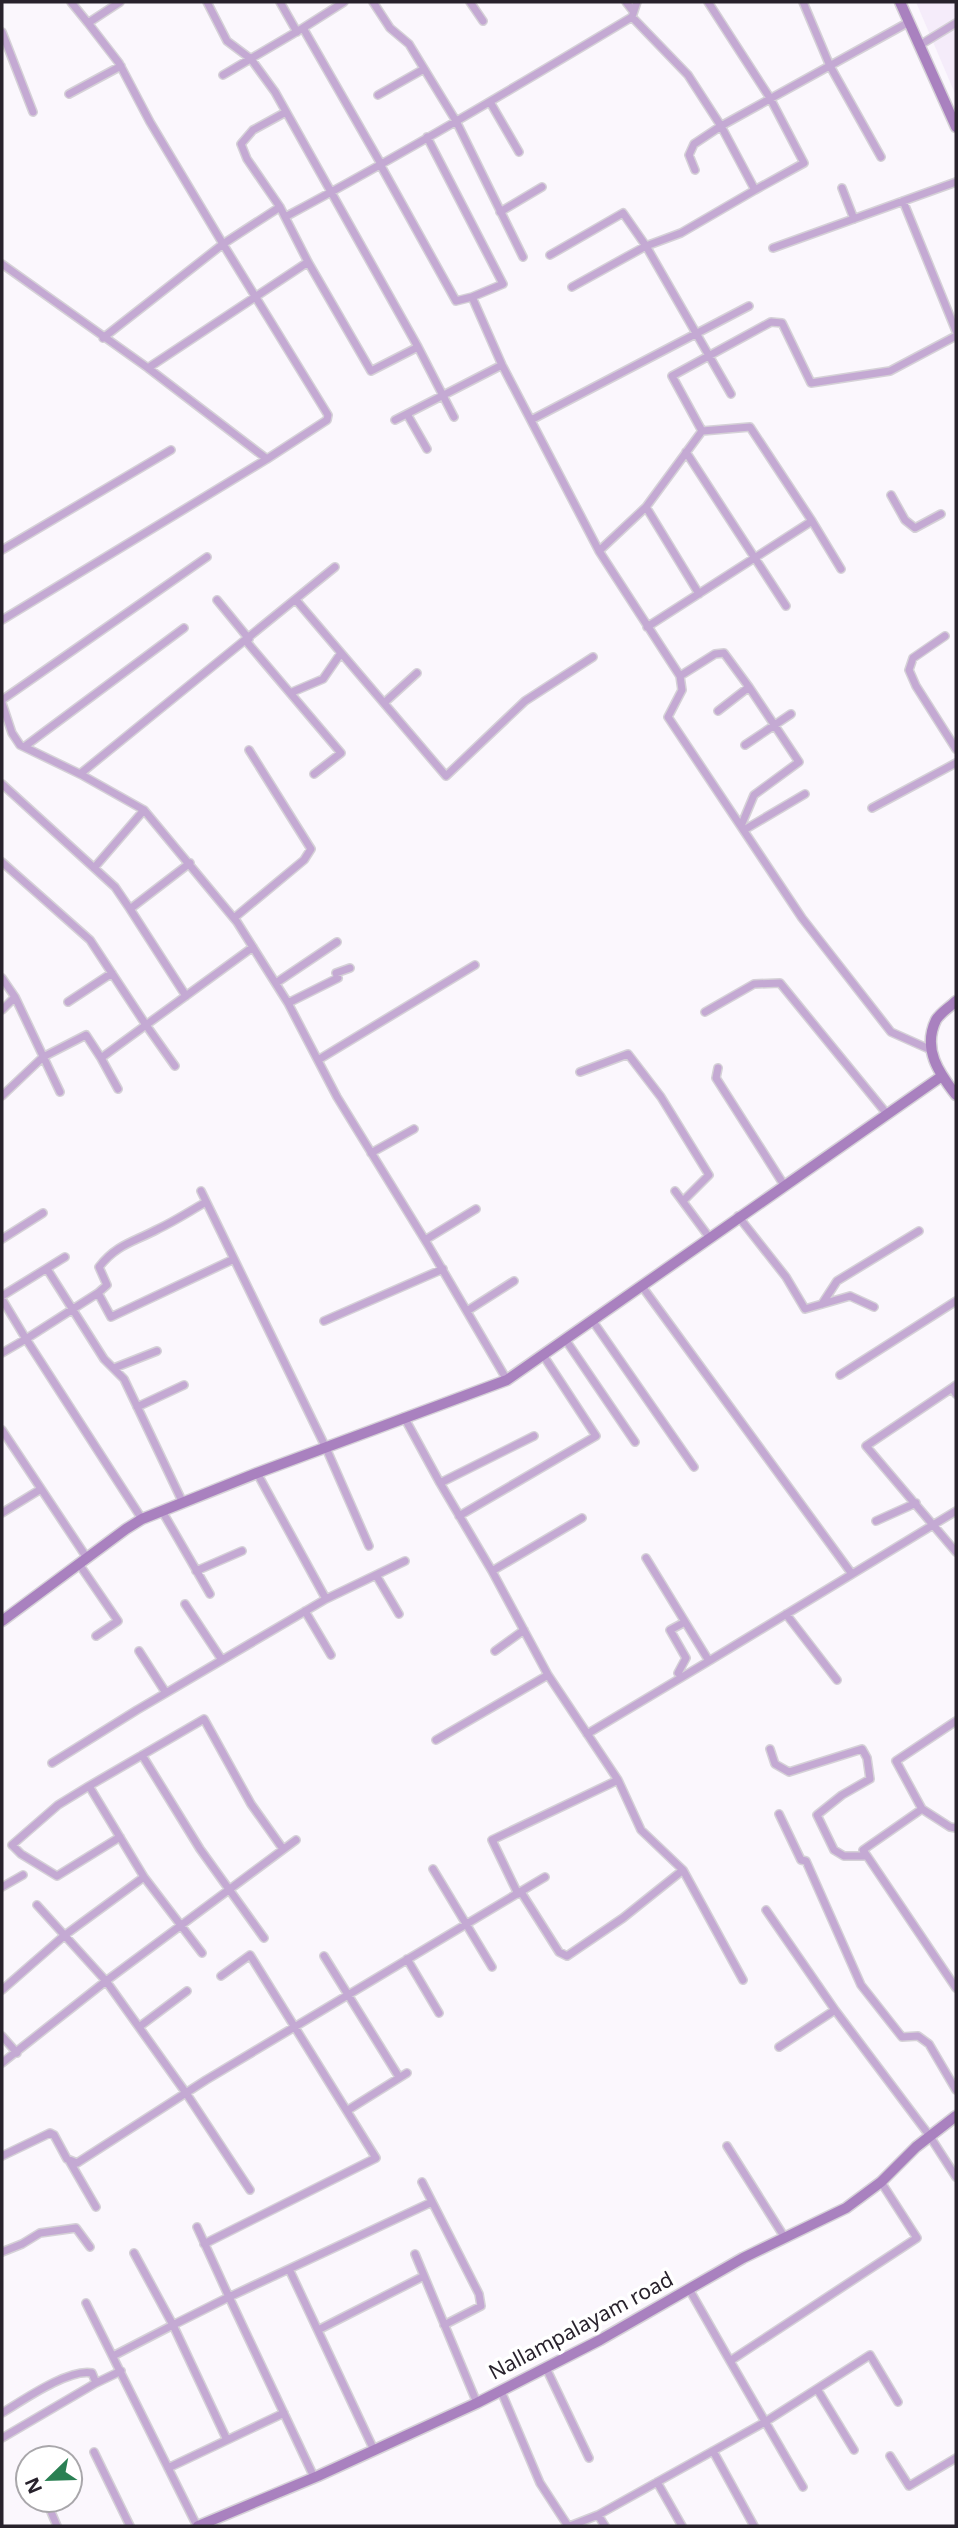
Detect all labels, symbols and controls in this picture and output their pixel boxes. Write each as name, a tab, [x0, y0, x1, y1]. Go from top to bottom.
street label: Nallampalayam road	[483, 2265, 678, 2386]
north arrow	[14, 2444, 84, 2514]
text: N	[18, 2473, 48, 2498]

